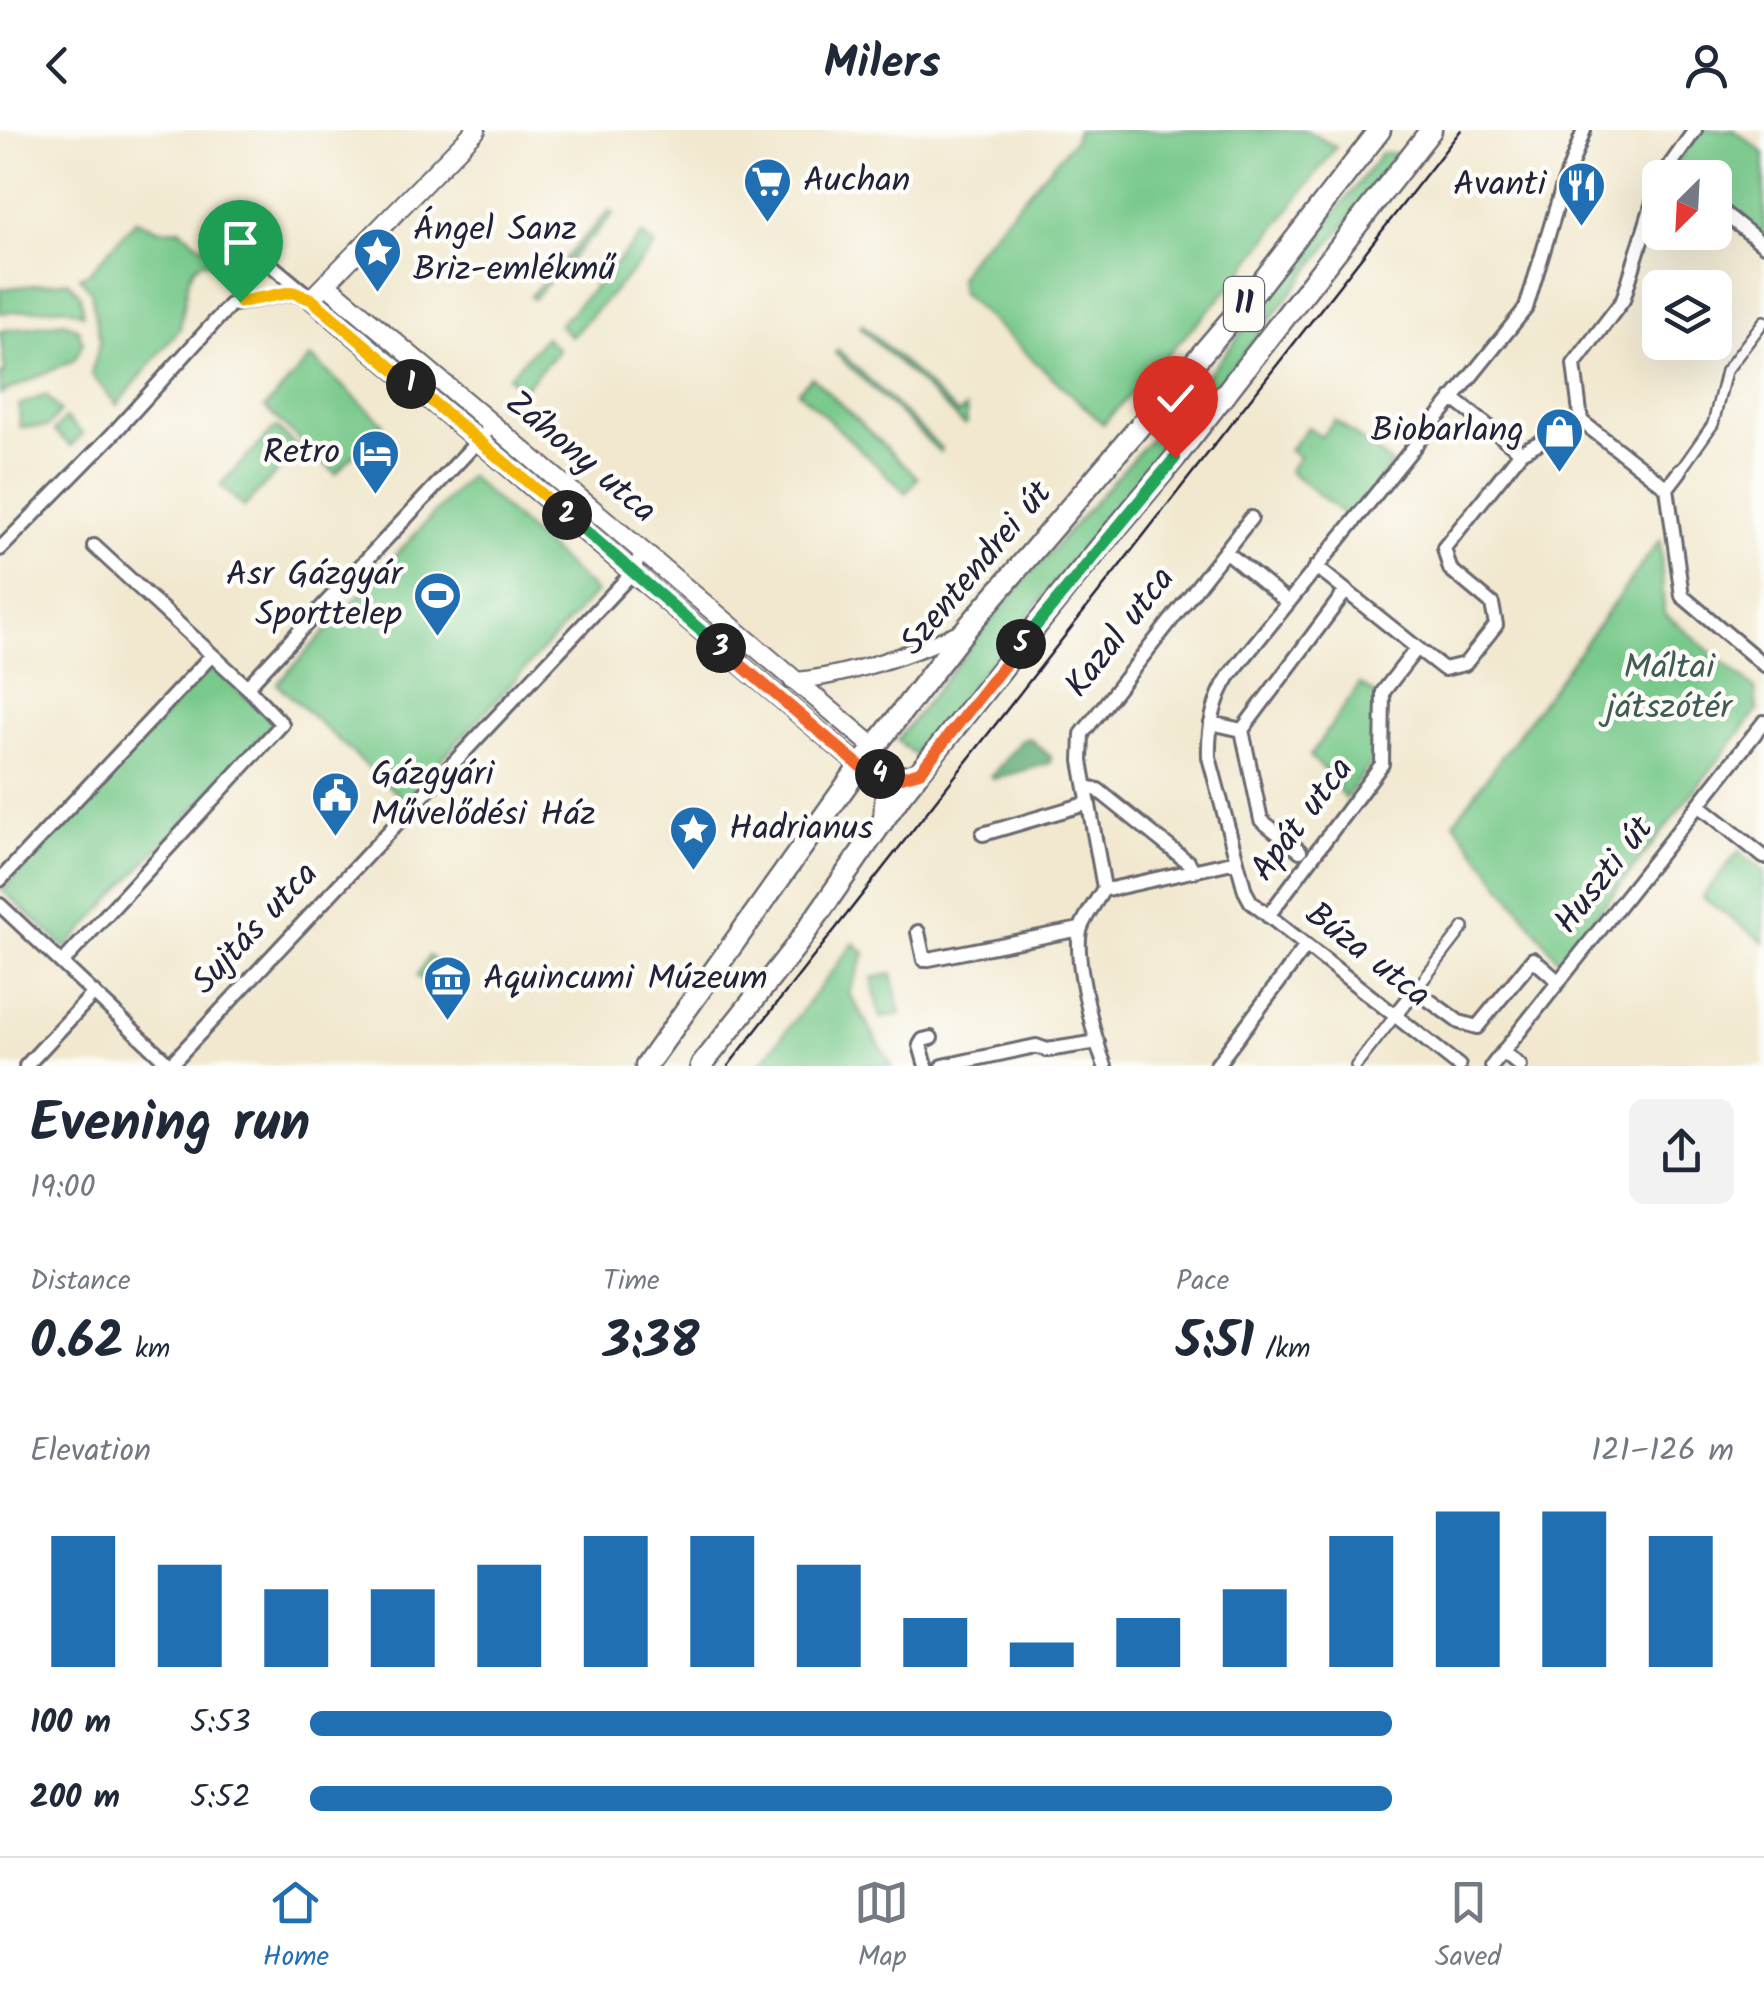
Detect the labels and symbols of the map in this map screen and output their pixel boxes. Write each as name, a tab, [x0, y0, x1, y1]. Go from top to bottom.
place label: Auchan	[803, 154, 911, 210]
supermarket icon: Auchan	[742, 156, 794, 224]
place label: Avanti	[1453, 158, 1548, 214]
restaurant icon: Avanti	[1555, 160, 1607, 228]
north arrow	[1642, 160, 1732, 250]
pin	[198, 200, 283, 303]
place label: Ángel Sanz Briz-emlékmű	[413, 203, 616, 299]
place icon: Ángel Sanz Briz-emlékmű	[352, 225, 404, 293]
road number: 11	[1224, 277, 1264, 331]
pin	[1133, 356, 1218, 459]
pin: 1	[386, 359, 436, 409]
street label: Záhony utca	[491, 377, 669, 539]
place label: Biobarlang	[1371, 404, 1524, 460]
shop icon: Biobarlang	[1533, 406, 1585, 474]
place label: Retro	[263, 426, 340, 482]
hotel icon: Retro	[349, 428, 401, 496]
street label: Szentendrei út	[887, 469, 1067, 669]
pin: 2	[542, 490, 592, 540]
place label: Asr Gázgyár Sporttelep	[226, 548, 404, 644]
street label: Kazal utca	[1052, 555, 1190, 711]
sports icon: Asr Gázgyár Sporttelep	[411, 570, 463, 638]
pin: 5	[996, 619, 1046, 669]
pin: 3	[696, 623, 746, 673]
park label: Máltai játszótér	[1598, 641, 1734, 737]
street label: Apát utca	[1237, 745, 1369, 895]
place label: Gázgyári Művelődési Ház	[371, 748, 596, 844]
pin: 4	[855, 749, 905, 799]
public building icon: Gázgyári Művelődési Ház	[310, 770, 362, 838]
place label: Hadrianus	[729, 802, 873, 858]
place icon: Hadrianus	[668, 804, 720, 872]
street label: Huszti út	[1541, 805, 1669, 947]
street label: Sujtás utca	[179, 849, 333, 1009]
street label: Búza utca	[1292, 889, 1442, 1023]
place label: Aquincumi Múzeum	[483, 952, 768, 1008]
museum icon: Aquincumi Múzeum	[422, 954, 474, 1022]

